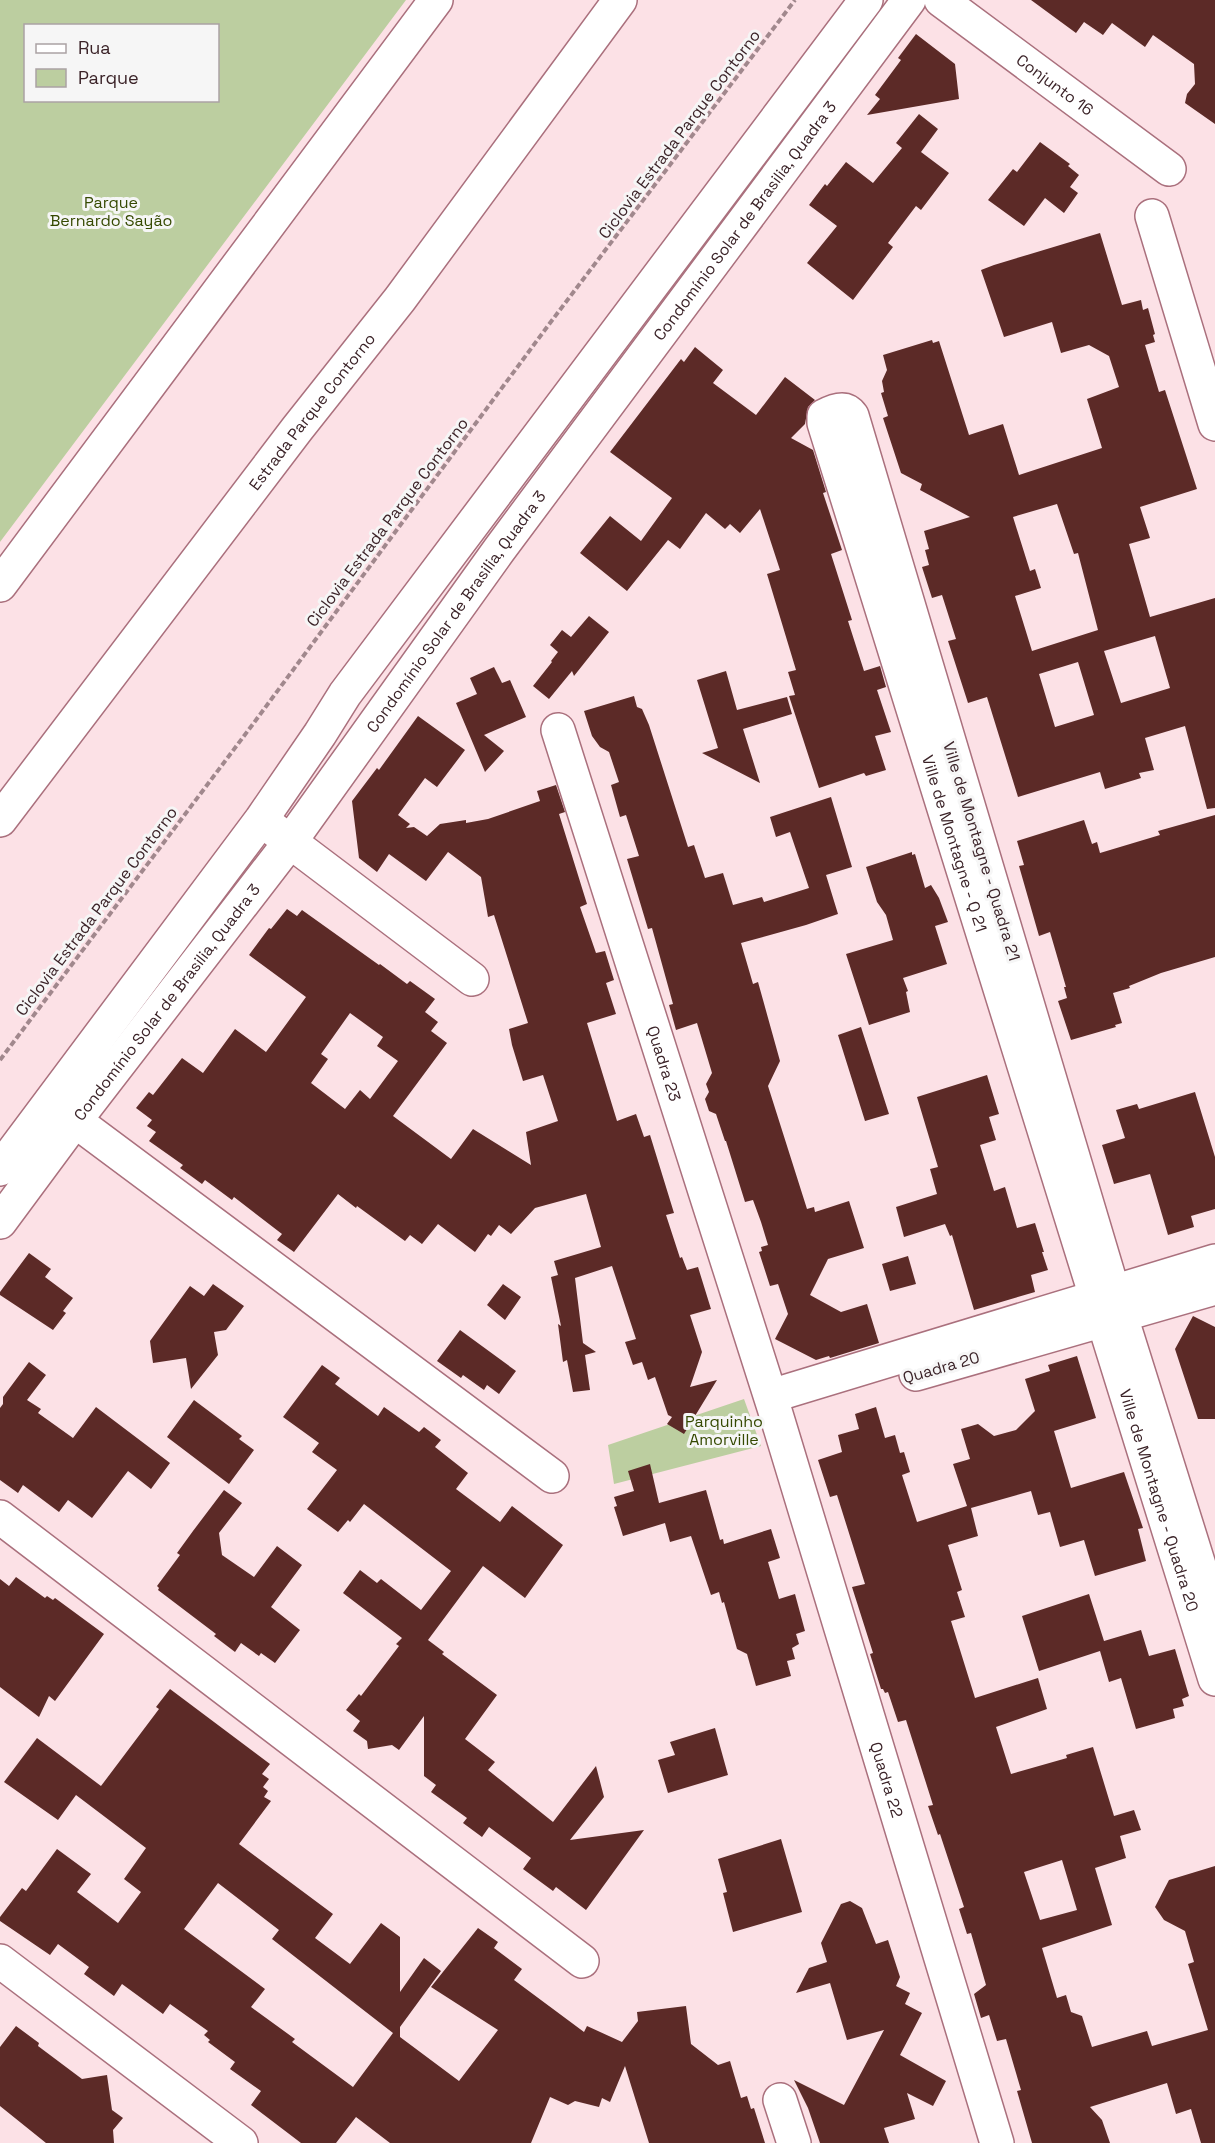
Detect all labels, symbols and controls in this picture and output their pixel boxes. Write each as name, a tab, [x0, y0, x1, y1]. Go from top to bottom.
legend	[24, 24, 219, 102]
street label: Ciclovia Estrada Parque Contorno	[594, 26, 765, 243]
text: Rua	[78, 36, 111, 59]
street label: Conjunto 16	[1012, 49, 1098, 120]
text: Parque	[78, 66, 139, 89]
street label: Condomínio Solar de Brasilia, Quadra 3	[649, 97, 841, 345]
park label: Parque Bernardo Sayão	[50, 192, 172, 231]
street label: Estrada Parque Contorno	[244, 329, 380, 494]
street label: Ciclovia Estrada Parque Contorno	[302, 414, 473, 631]
street label: Condomínio Solar de Brasilia, Quadra 3	[362, 487, 551, 737]
street label: Ville de Montagne - Quadra 21	[938, 739, 1025, 963]
street label: Ville de Montagne - Q 21	[917, 752, 992, 935]
street label: Ciclovia Estrada Parque Contorno	[11, 803, 182, 1020]
street label: Condomínio Solar de Brasilia, Quadra 3	[69, 880, 265, 1125]
street label: Quadra 23	[642, 1023, 686, 1104]
street label: Quadra 20	[900, 1347, 982, 1388]
street label: Ville de Montagne - Quadra 20	[1114, 1387, 1203, 1614]
park label: Parquinho Amorville	[685, 1411, 763, 1450]
street label: Quadra 22	[865, 1739, 908, 1820]

